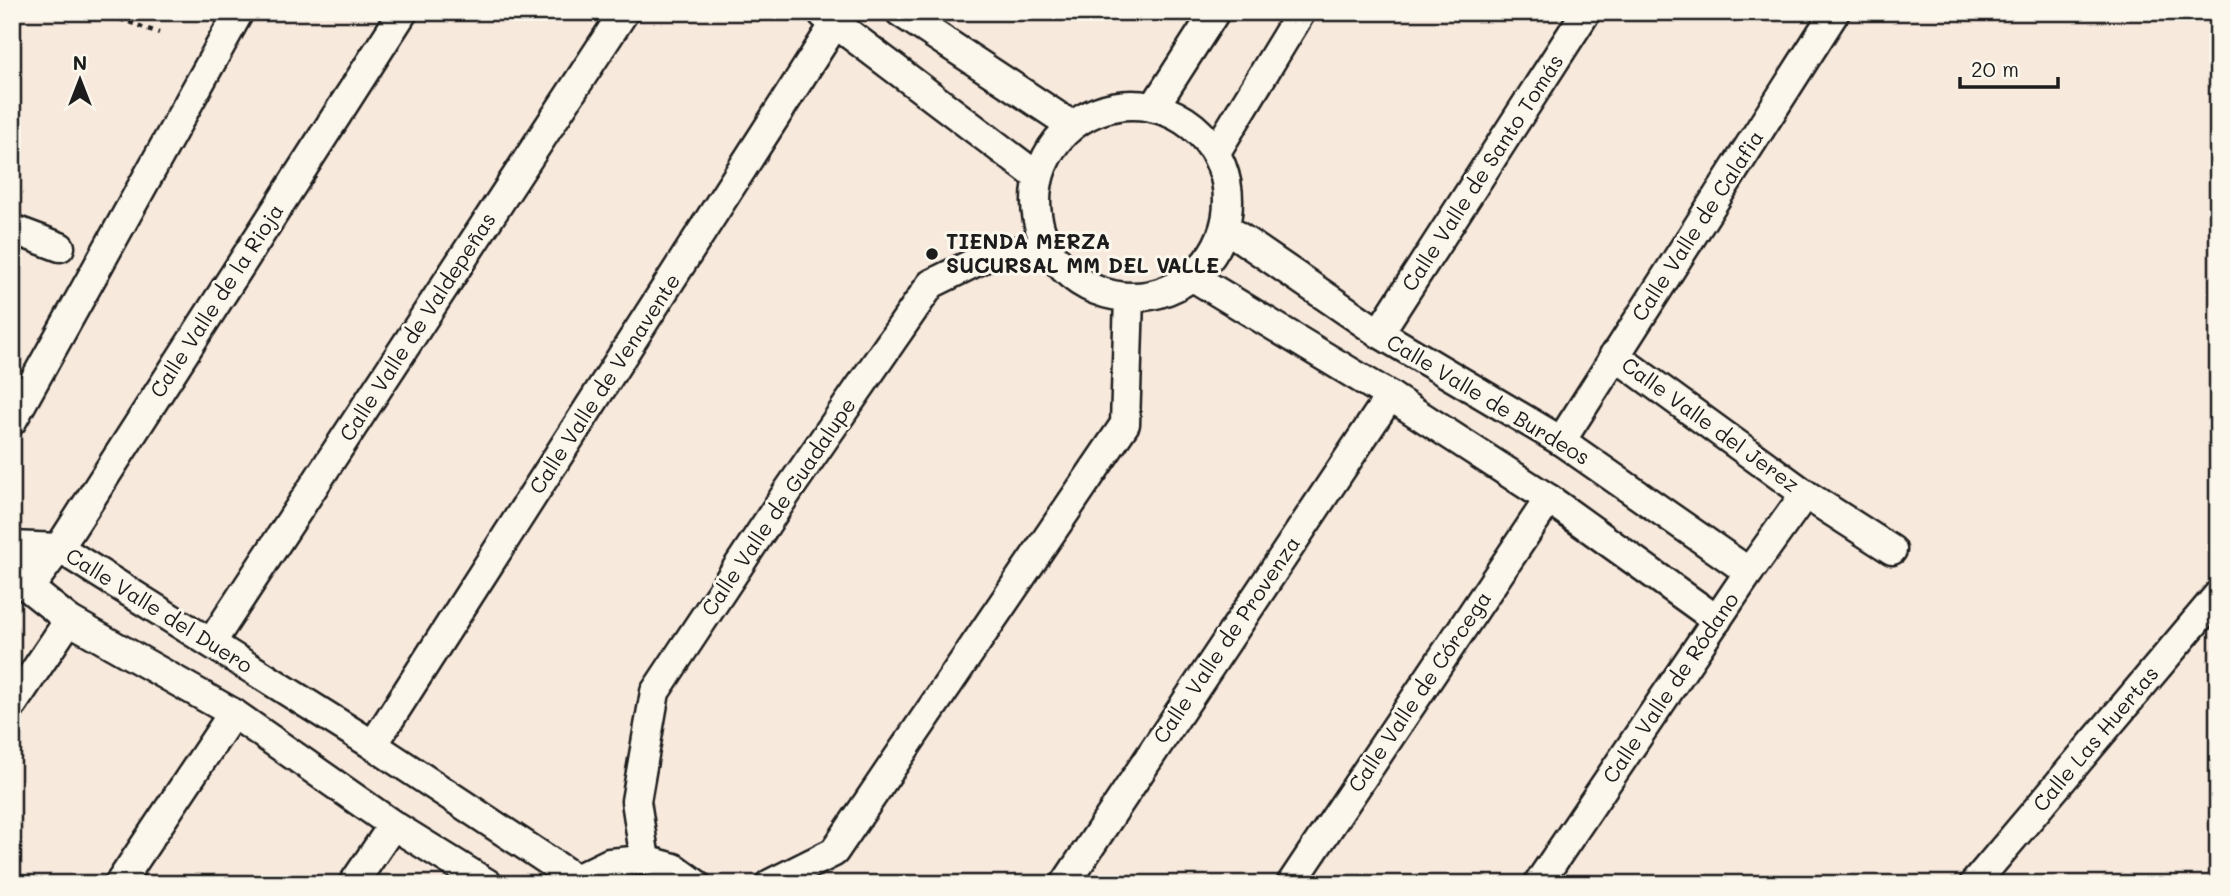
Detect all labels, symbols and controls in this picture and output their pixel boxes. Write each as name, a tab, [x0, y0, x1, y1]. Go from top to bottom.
north arrow	[46, 46, 116, 116]
scale bar	[1960, 46, 2058, 90]
street label: Calle Valle de Santo Tomás	[1395, 49, 1569, 296]
text: N	[73, 50, 87, 75]
text: 20 m	[1971, 55, 2019, 82]
street label: Calle Valle de Calafia	[1625, 125, 1769, 326]
street label: Calle Valle de la Rioja	[143, 198, 289, 402]
street label: Calle Valle de Valdepeñas	[333, 207, 501, 446]
place label: TIENDA MERZA SUCURSAL MM DEL VALLE	[946, 227, 1219, 278]
marker: TIENDA MERZA SUCURSAL MM DEL VALLE	[924, 246, 940, 262]
street label: Calle Valle de Venavente	[522, 268, 685, 498]
street label: Calle Valle de Burdeos	[1382, 327, 1595, 470]
street label: Calle Valle del Jerez	[1617, 350, 1805, 497]
street label: Calle Valle de Guadalupe	[695, 392, 861, 620]
street label: Calle Valle de Provenza	[1146, 530, 1305, 748]
street label: Calle Valle del Duero	[61, 541, 258, 678]
street label: Calle Valle de Córcega	[1341, 585, 1496, 797]
street label: Calle Valle de Ródano	[1596, 587, 1744, 788]
street label: Calle Las Huertas	[2026, 660, 2164, 816]

